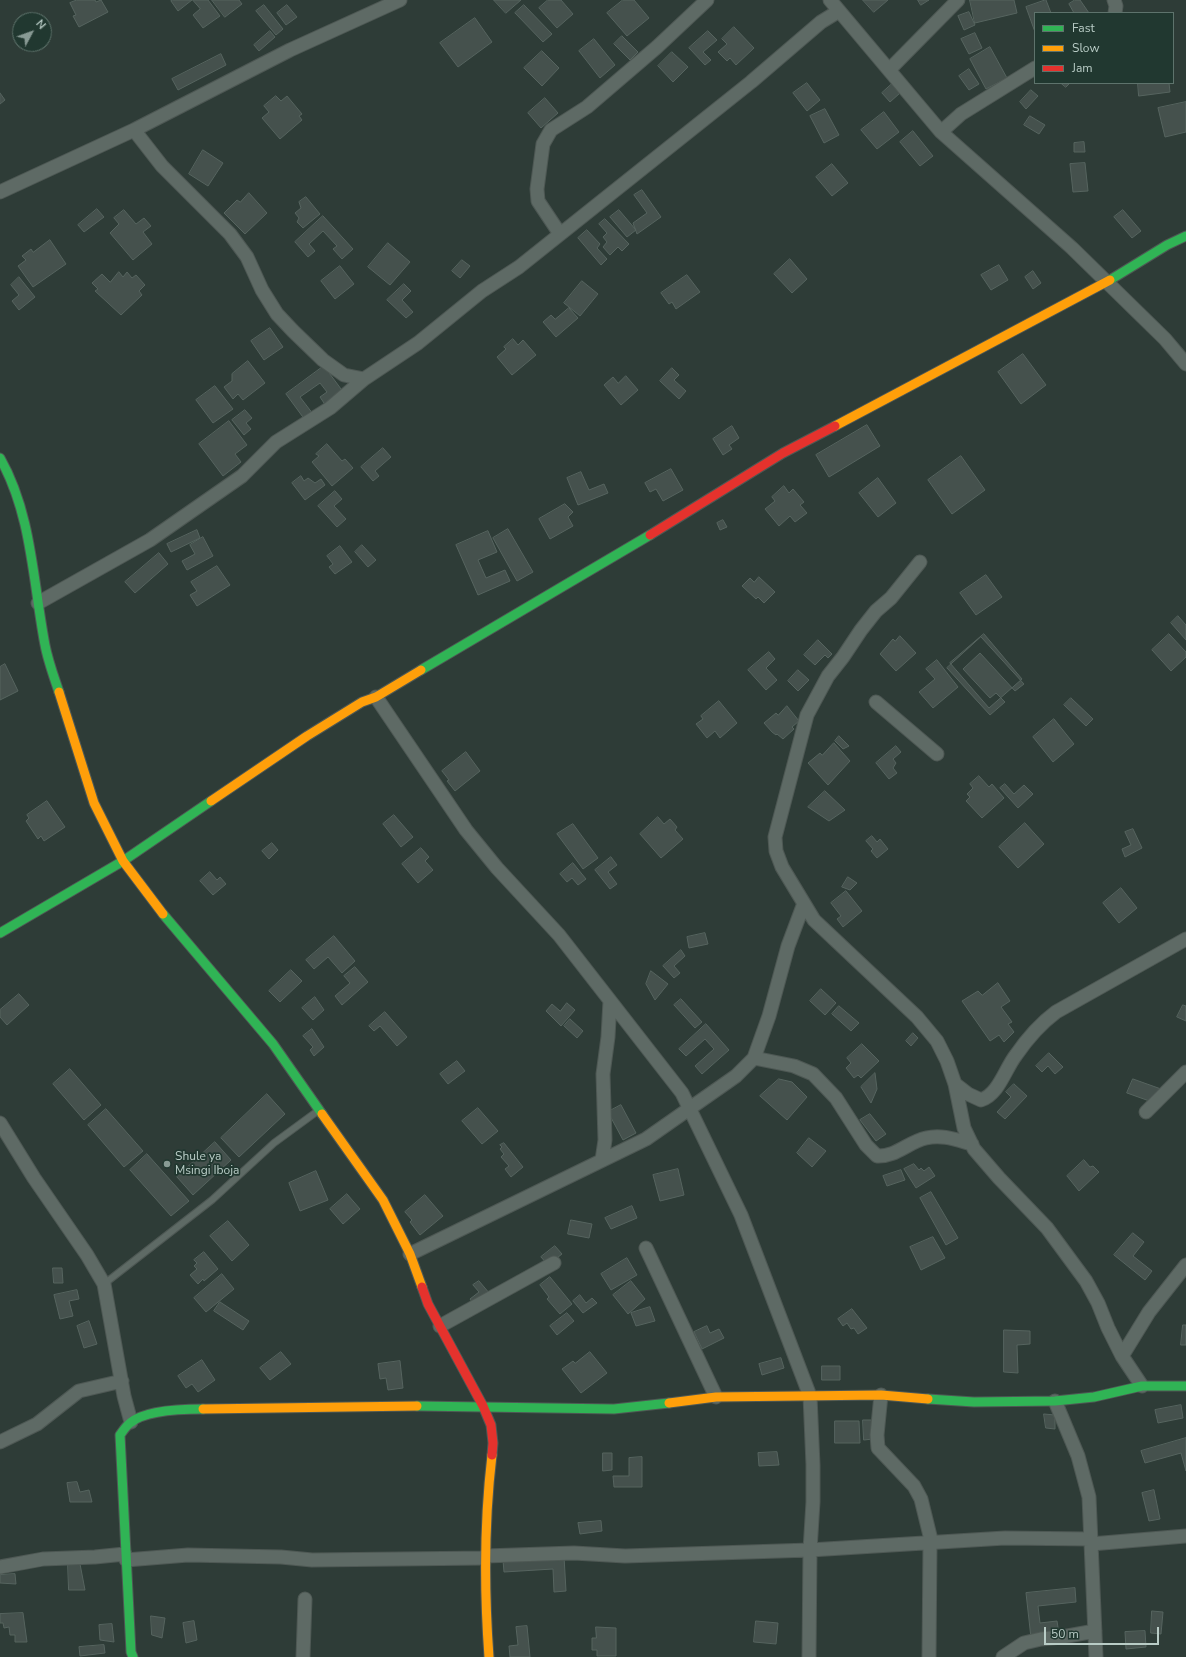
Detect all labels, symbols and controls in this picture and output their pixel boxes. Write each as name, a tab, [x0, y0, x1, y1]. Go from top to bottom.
north arrow	[12, 12, 52, 52]
legend	[1034, 12, 1174, 84]
text: N	[32, 16, 49, 32]
text: Fast	[1072, 20, 1095, 36]
text: Slow	[1072, 40, 1100, 56]
text: Jam	[1072, 60, 1093, 76]
place label: Shule ya Msingi Iboja	[175, 1150, 239, 1178]
marker: Shule ya Msingi Iboja	[162, 1159, 172, 1169]
scale bar	[1046, 1619, 1161, 1645]
text: 50 m	[1051, 1626, 1079, 1642]

